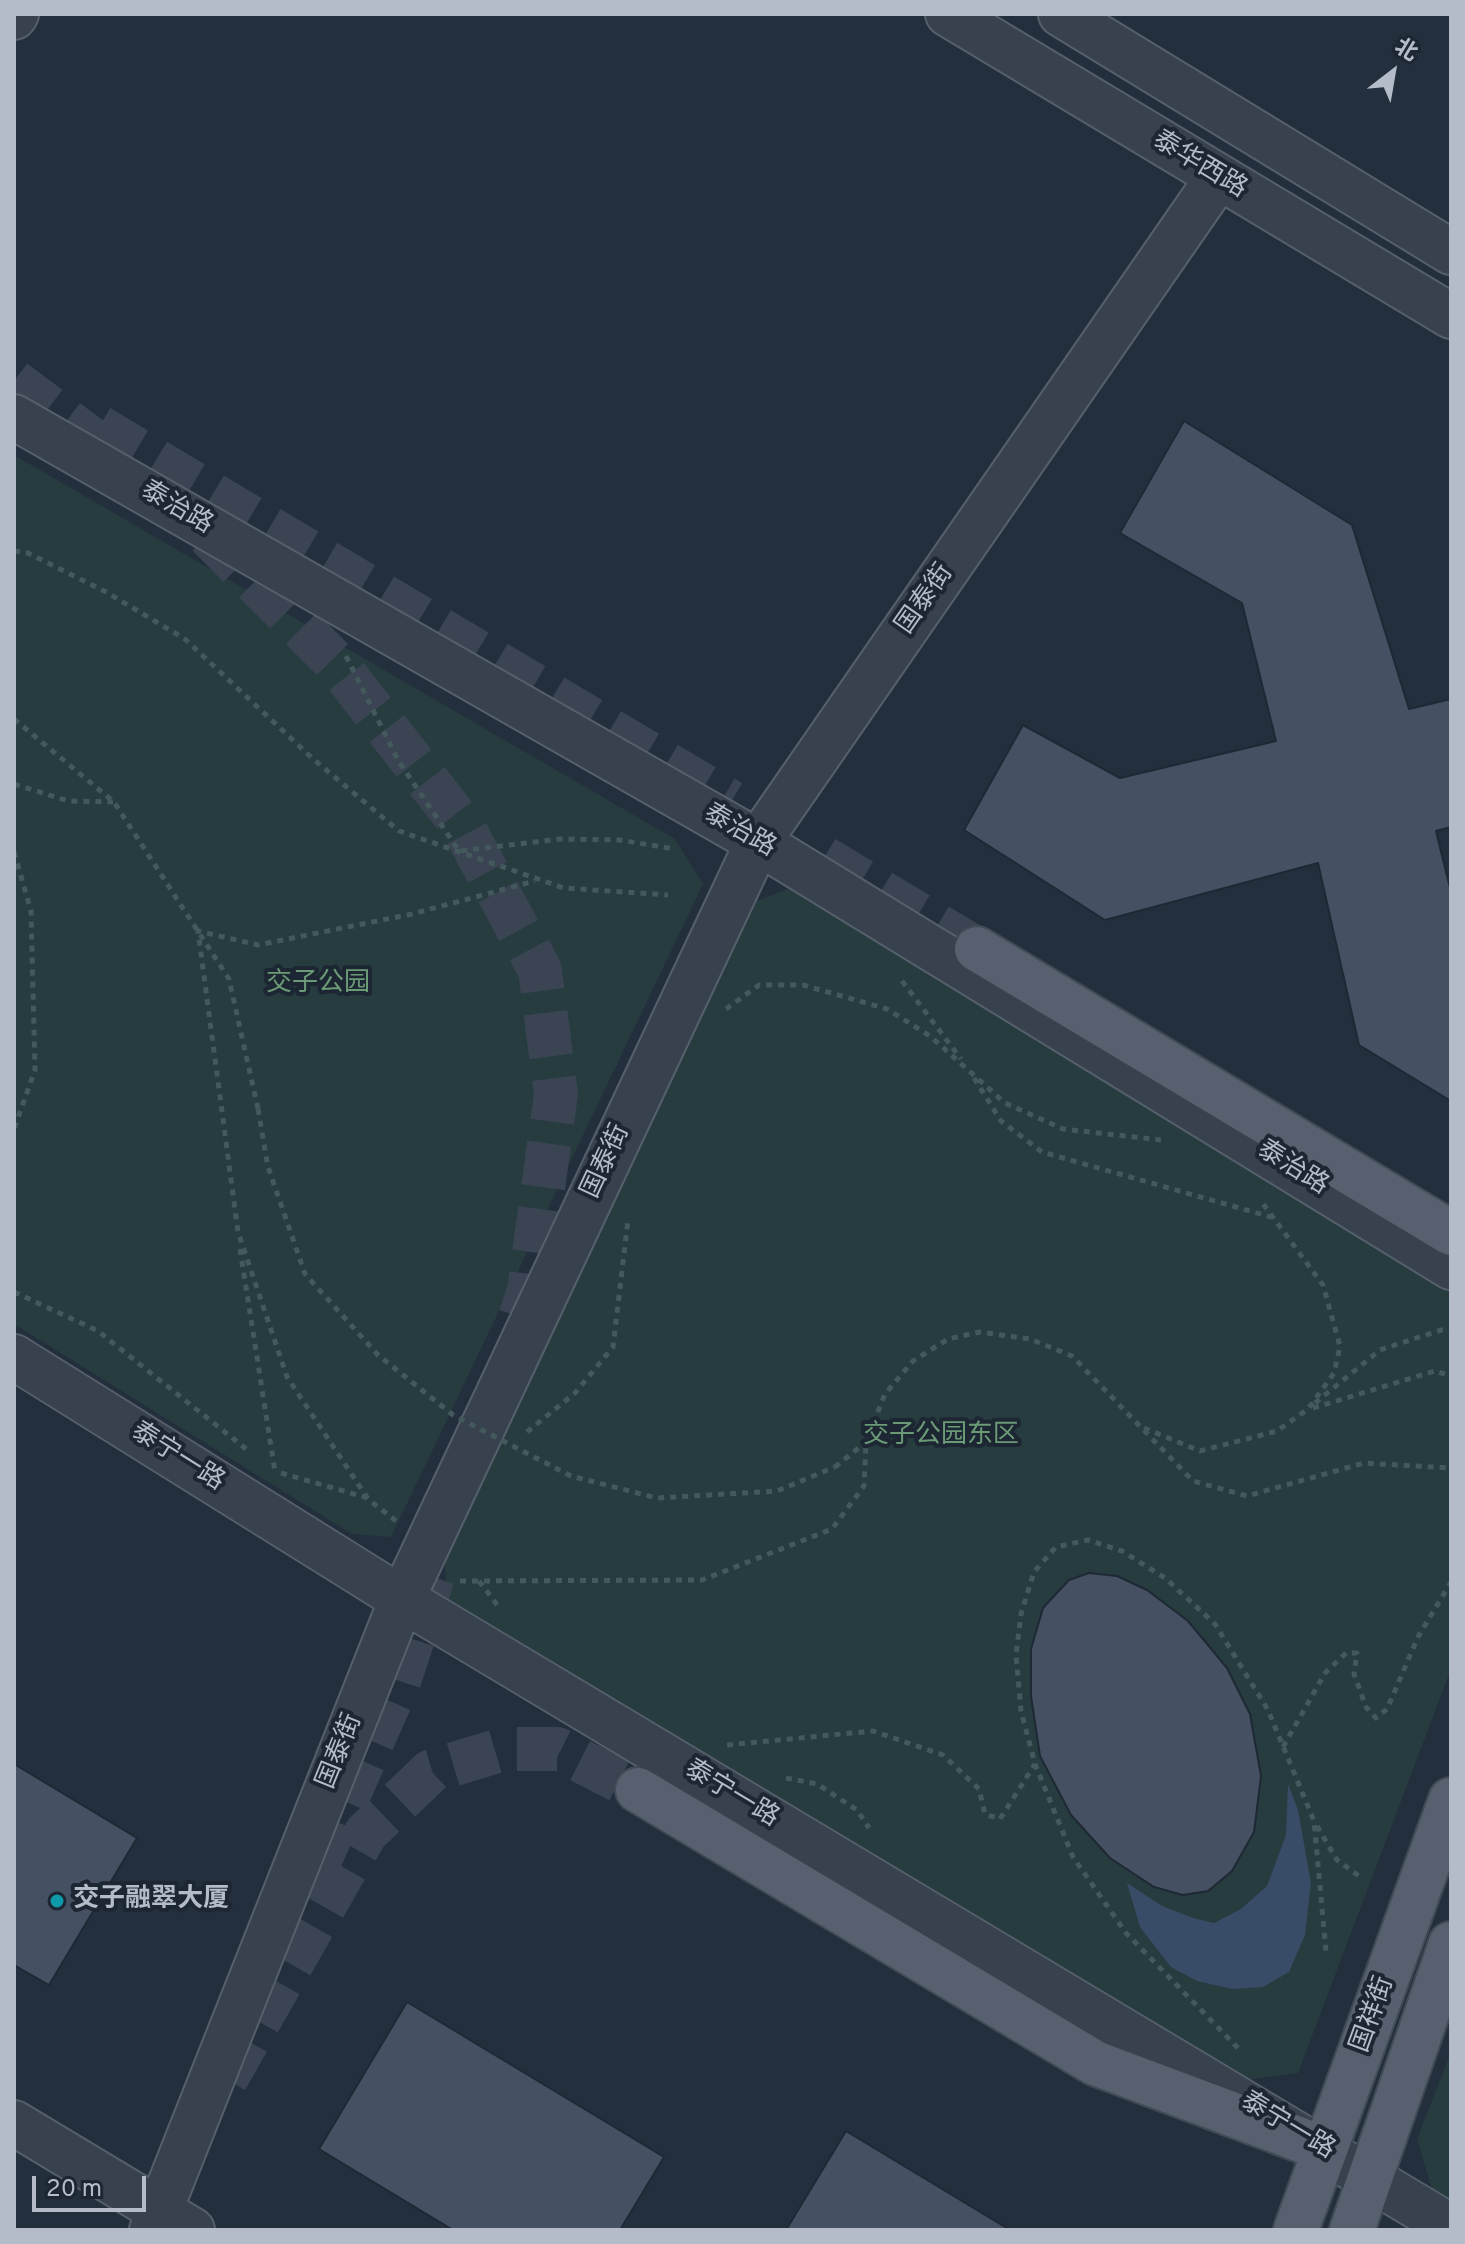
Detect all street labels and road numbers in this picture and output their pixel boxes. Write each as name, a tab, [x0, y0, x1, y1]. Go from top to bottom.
street label: 泰华西路	[1146, 126, 1252, 206]
street label: 泰治路	[134, 476, 218, 542]
street label: 国泰街	[891, 559, 961, 641]
street label: 泰治路	[697, 799, 781, 865]
street label: 国泰街	[576, 1120, 638, 1204]
street label: 泰治路	[1251, 1135, 1333, 1203]
street label: 泰宁一路	[125, 1417, 229, 1499]
street label: 国泰街	[312, 1710, 370, 1794]
street label: 泰宁一路	[678, 1755, 784, 1835]
street label: 国祥街	[1346, 1973, 1402, 2057]
street label: 泰宁一路	[1234, 2087, 1340, 2167]

